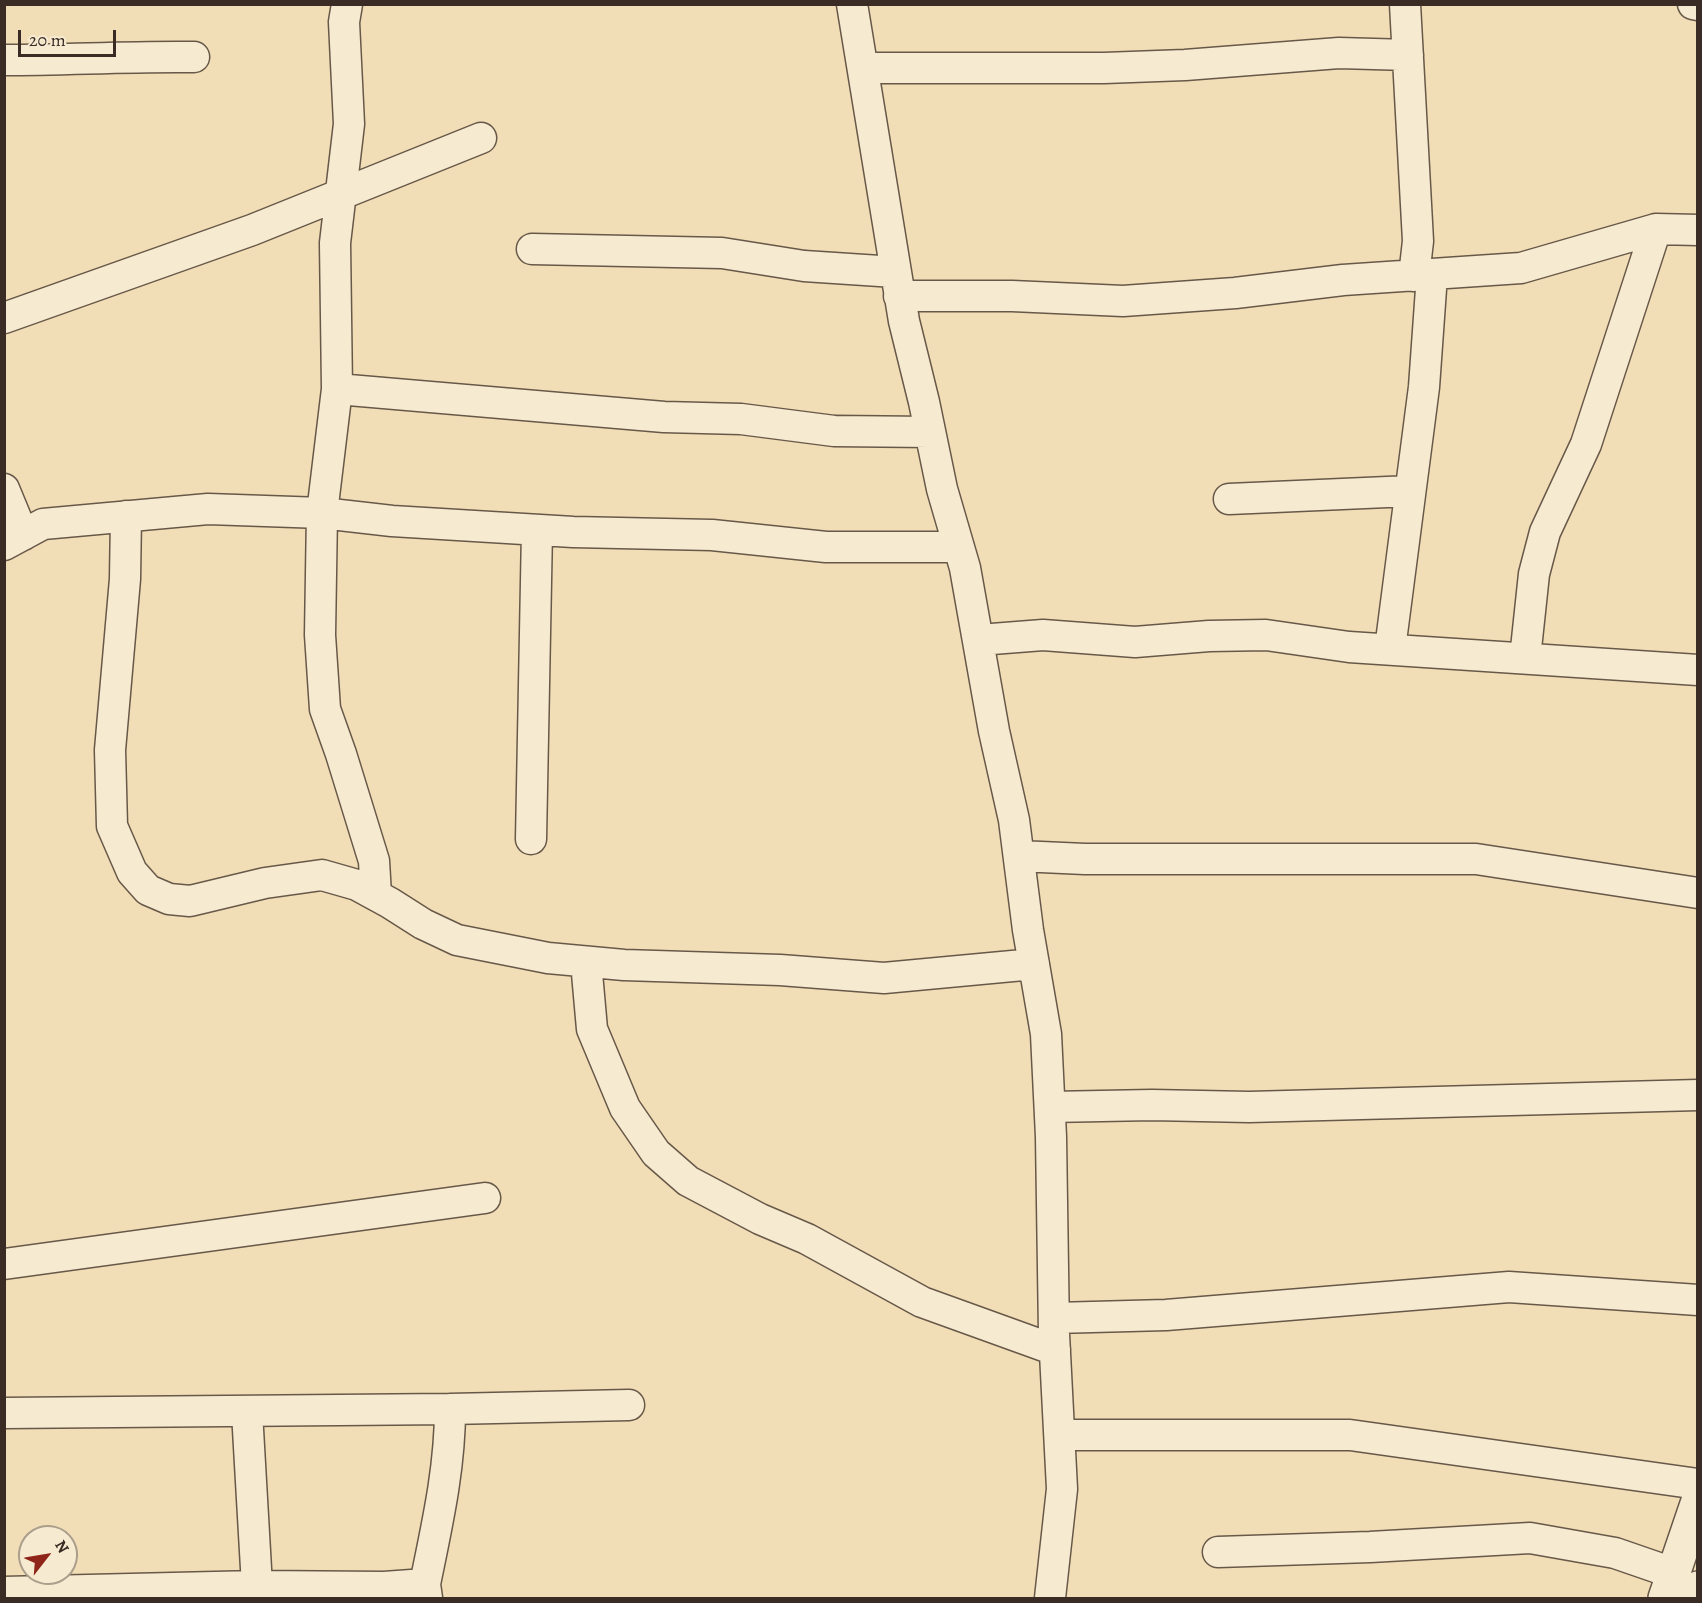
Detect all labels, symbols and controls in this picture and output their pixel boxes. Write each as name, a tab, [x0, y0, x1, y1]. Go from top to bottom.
scale bar	[21, 18, 118, 56]
text: 20 m	[29, 28, 66, 52]
north arrow	[18, 1525, 78, 1585]
text: N	[49, 1536, 74, 1557]

